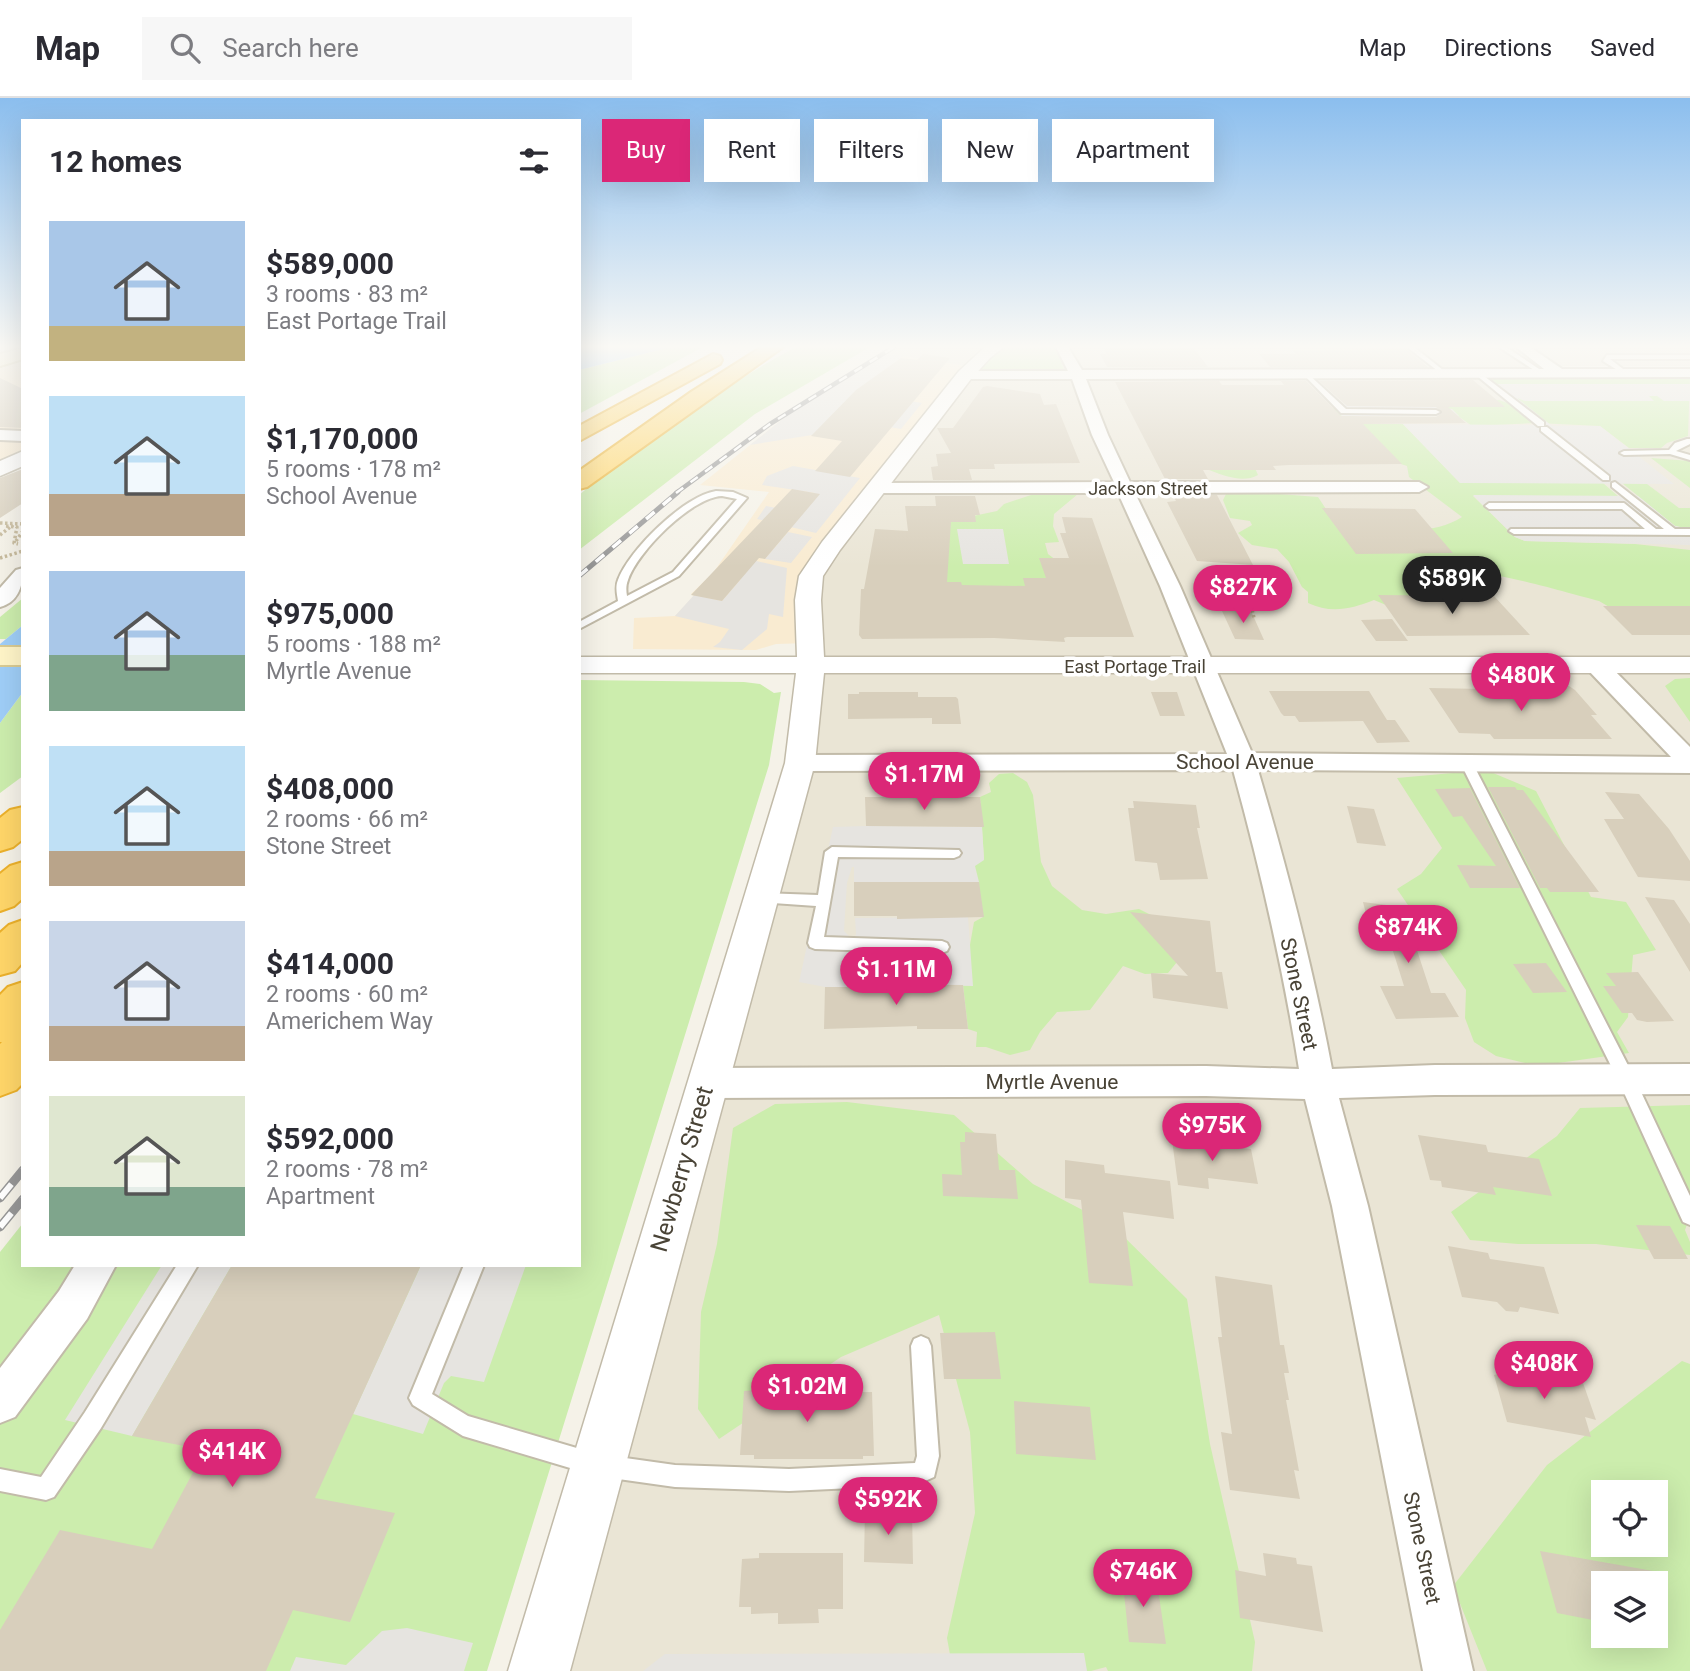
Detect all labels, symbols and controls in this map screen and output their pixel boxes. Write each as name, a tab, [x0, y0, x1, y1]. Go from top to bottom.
search box	[142, 17, 632, 80]
text: Map	[35, 29, 100, 68]
icon: search	[166, 29, 204, 67]
text: Search here	[222, 33, 359, 63]
text: Map	[1359, 34, 1406, 62]
text: Directions	[1444, 34, 1552, 62]
text: Saved	[1590, 34, 1655, 62]
chip: Buy	[602, 119, 690, 182]
chip: Rent	[704, 119, 800, 182]
chip: Filters	[814, 119, 928, 182]
chip: New	[942, 119, 1038, 182]
chip: Apartment	[1052, 119, 1214, 182]
icon: filters	[515, 142, 553, 180]
text: 12 homes	[49, 144, 182, 179]
text: $589,000	[266, 246, 394, 281]
icon: home	[105, 249, 189, 333]
text: 3 rooms · 83 m²	[266, 281, 428, 308]
text: East Portage Trail	[266, 308, 447, 335]
text: $1,170,000	[266, 421, 418, 456]
icon: home	[105, 424, 189, 508]
text: 5 rooms · 178 m²	[266, 456, 441, 483]
street label: Jackson Street	[1088, 478, 1208, 499]
text: School Avenue	[266, 483, 417, 510]
pin: $589K	[1403, 556, 1501, 616]
text: $589K	[1418, 565, 1486, 592]
pin: $827K	[1194, 566, 1292, 625]
text: $827K	[1209, 574, 1277, 601]
text: $975,000	[266, 596, 394, 631]
icon: home	[105, 599, 189, 683]
text: 5 rooms · 188 m²	[266, 631, 441, 658]
pin: $480K	[1472, 654, 1570, 713]
street label: East Portage Trail	[1064, 656, 1206, 677]
text: Myrtle Avenue	[266, 658, 412, 685]
text: $480K	[1487, 662, 1555, 689]
street label: School Avenue	[1176, 750, 1314, 774]
pin: $1.17M	[867, 752, 981, 812]
text: $1.17M	[884, 761, 964, 788]
text: $408,000	[266, 771, 394, 806]
icon: home	[105, 774, 189, 858]
text: 2 rooms · 66 m²	[266, 806, 428, 833]
text: Stone Street	[266, 833, 391, 860]
pin: $874K	[1359, 906, 1457, 965]
text: $874K	[1374, 914, 1442, 941]
street label: Stone Street	[1275, 936, 1323, 1053]
text: $414,000	[266, 946, 394, 981]
pin: $1.11M	[839, 948, 953, 1007]
icon: home	[105, 949, 189, 1033]
text: $1.11M	[856, 956, 936, 983]
text: 2 rooms · 60 m²	[266, 981, 428, 1008]
text: Americhem Way	[266, 1008, 433, 1035]
street label: Myrtle Avenue	[986, 1070, 1118, 1094]
street label: Newberry Street	[645, 1083, 719, 1255]
pin: $975K	[1163, 1104, 1261, 1163]
text: $975K	[1178, 1112, 1246, 1139]
text: $592,000	[266, 1121, 394, 1156]
icon: home	[105, 1124, 189, 1208]
text: 2 rooms · 78 m²	[266, 1156, 428, 1183]
text: Apartment	[266, 1183, 375, 1210]
pin: $408K	[1495, 1342, 1593, 1401]
text: $408K	[1510, 1350, 1578, 1377]
pin: $1.02M	[750, 1364, 864, 1424]
text: $1.02M	[767, 1373, 847, 1400]
pin: $414K	[183, 1430, 281, 1489]
text: $414K	[198, 1438, 266, 1465]
pin: $592K	[839, 1478, 937, 1537]
map controls	[1591, 1480, 1668, 1648]
button: locate	[1591, 1480, 1668, 1557]
text: $592K	[854, 1486, 922, 1513]
street label: Stone Street	[1398, 1490, 1446, 1607]
pin: $746K	[1094, 1550, 1192, 1609]
text: $746K	[1109, 1558, 1177, 1585]
button: layers	[1591, 1571, 1668, 1648]

